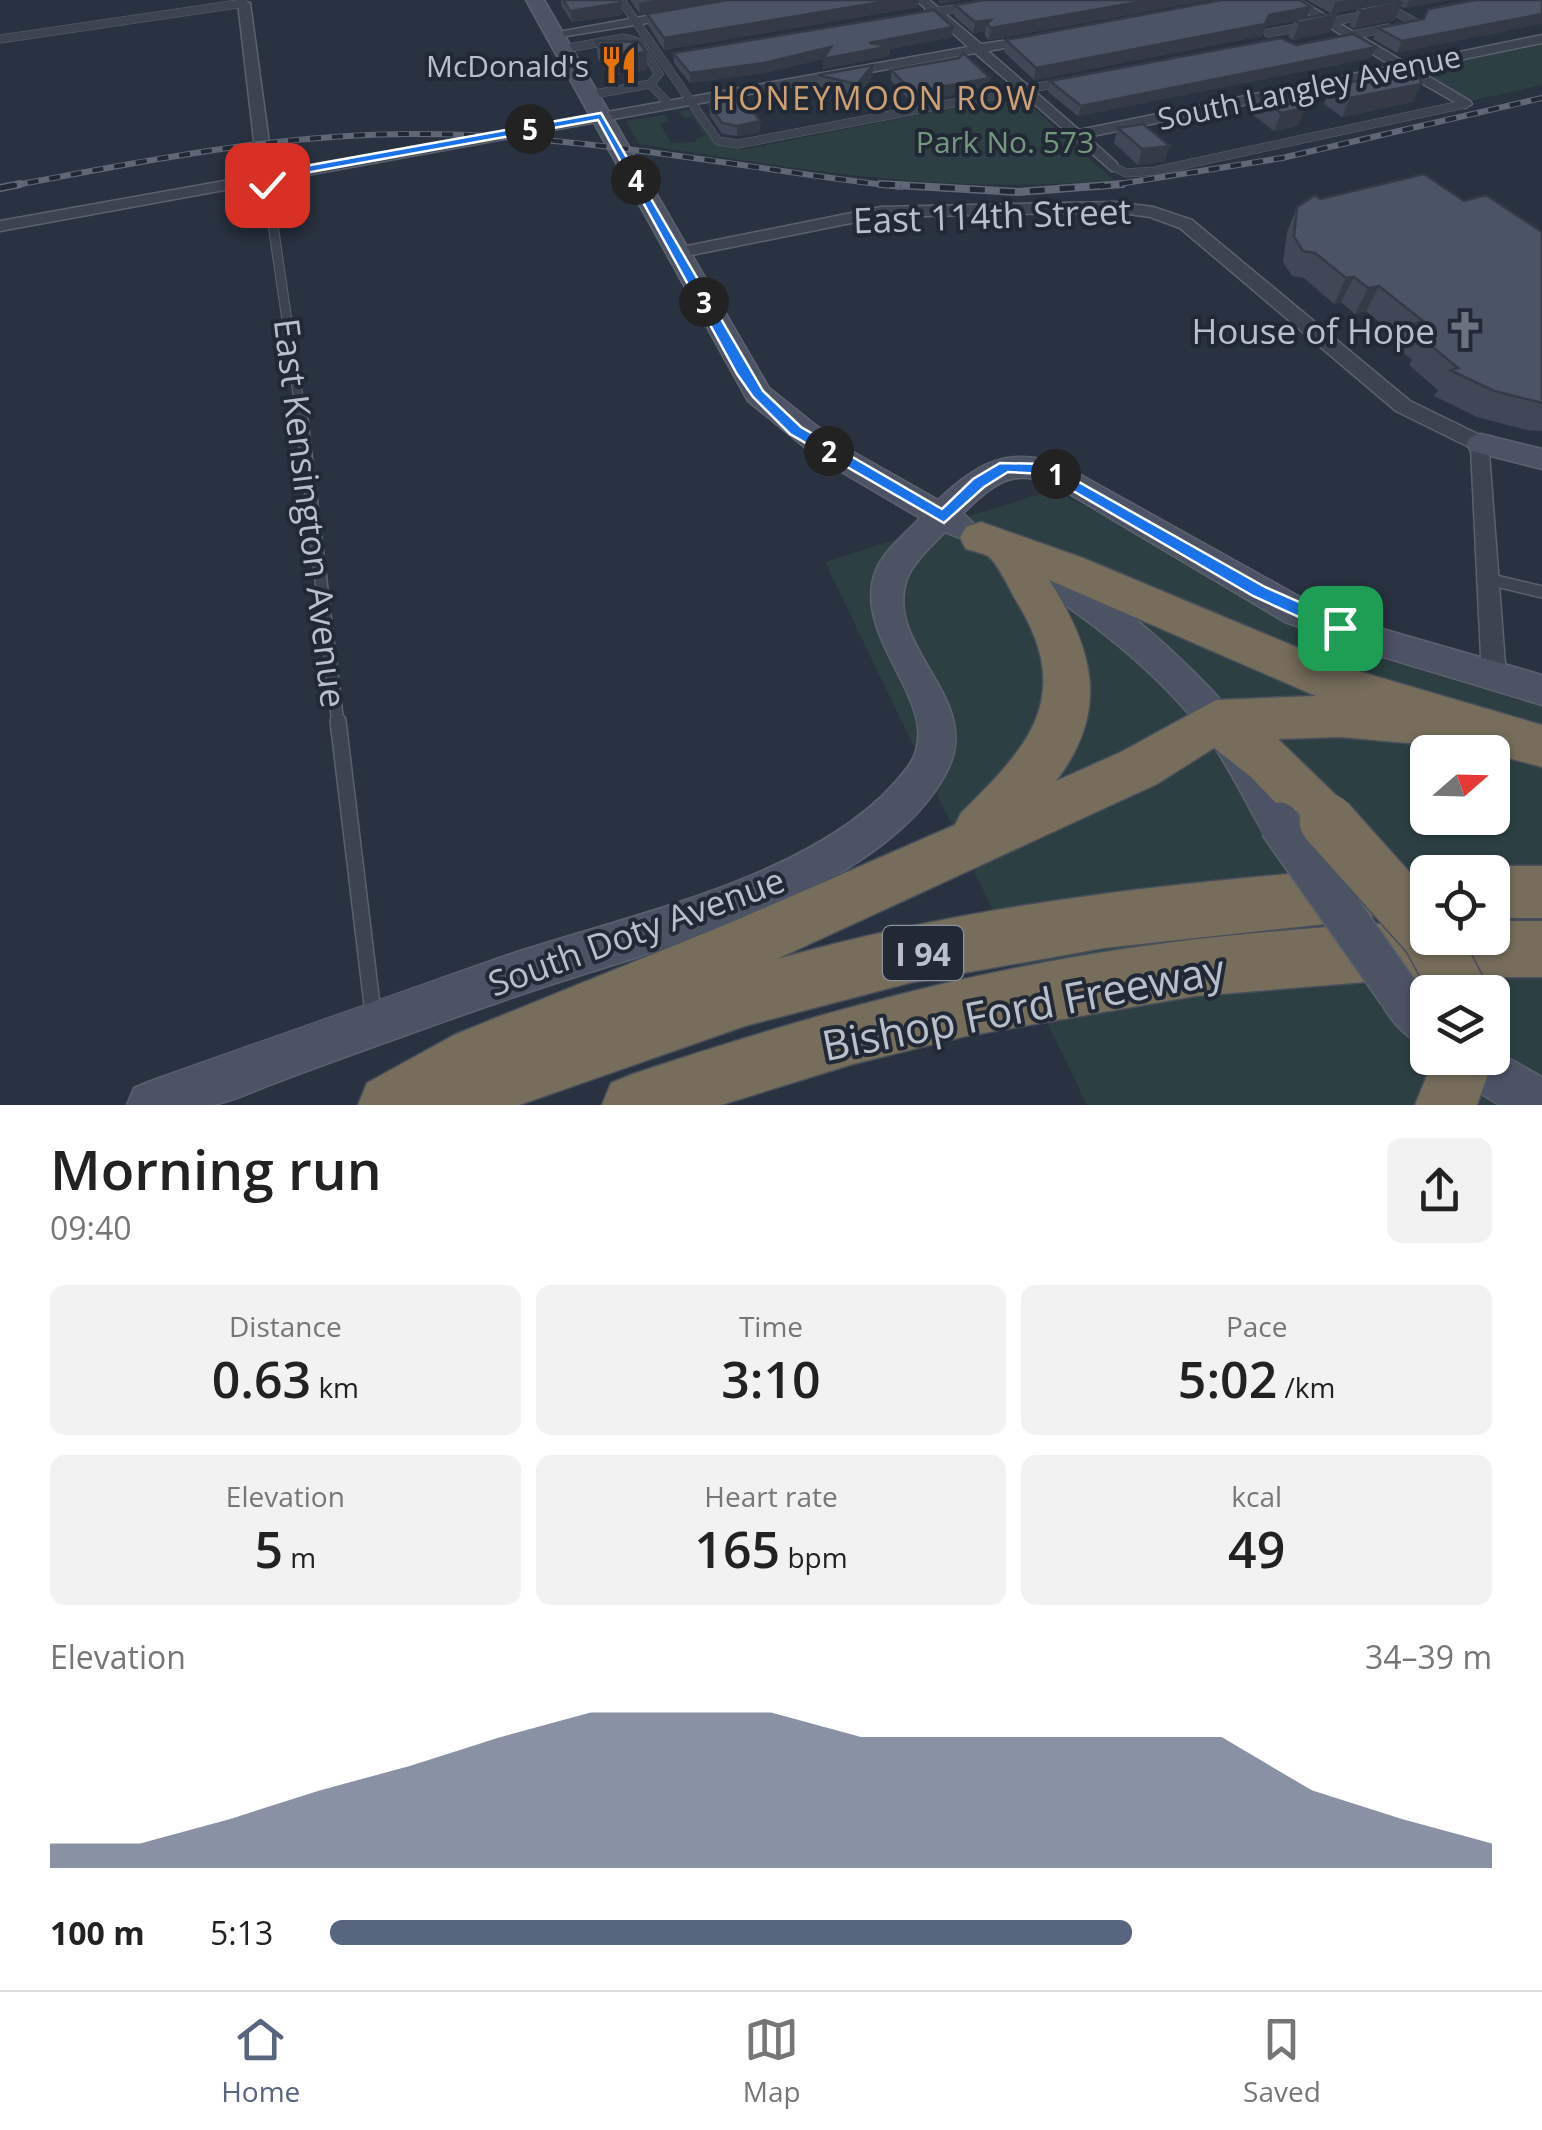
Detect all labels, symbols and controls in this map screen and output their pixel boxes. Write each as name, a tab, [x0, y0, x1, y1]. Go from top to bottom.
street label: South Langley Avenue	[1154, 35, 1464, 139]
restaurant icon: McDonald's	[598, 44, 640, 86]
place label: McDonald's	[426, 45, 589, 86]
district label: HONEYMOON ROW	[712, 76, 1038, 119]
pin: 5	[505, 104, 555, 154]
text: 5	[522, 110, 538, 148]
park label: Park No. 573	[916, 121, 1094, 162]
pin	[225, 143, 310, 228]
pin: 4	[611, 155, 661, 205]
icon: check	[240, 158, 295, 213]
text: 4	[628, 161, 644, 199]
street label: East 114th Street	[852, 187, 1132, 243]
pin: 3	[679, 277, 729, 327]
text: 3	[696, 283, 712, 321]
place label: House of Hope	[1191, 307, 1435, 354]
church icon: House of Hope	[1444, 309, 1486, 351]
street label: East Kensington Avenue	[264, 316, 358, 710]
pin: 2	[804, 426, 854, 476]
text: 2	[821, 432, 837, 470]
pin: 1	[1031, 449, 1081, 499]
text: 1	[1048, 455, 1064, 493]
pin	[1298, 586, 1383, 671]
icon: arrive	[1313, 601, 1368, 656]
north arrow	[1410, 735, 1510, 835]
map controls	[1410, 735, 1510, 1075]
button: locate	[1410, 855, 1510, 955]
street label: South Doty Avenue	[481, 856, 791, 1006]
road number: I 94	[883, 926, 963, 980]
street label: Bishop Ford Freeway	[817, 939, 1230, 1073]
button: layers	[1410, 975, 1510, 1075]
text: Morning run	[50, 1131, 382, 1206]
button: share	[1387, 1138, 1492, 1243]
text: 09:40	[50, 1206, 132, 1249]
text: Distance	[229, 1307, 342, 1345]
text: Time	[739, 1307, 803, 1345]
text: Pace	[1226, 1307, 1287, 1345]
text: 0.63	[212, 1345, 311, 1413]
text: 3:10	[721, 1345, 821, 1413]
text: 5:02	[1178, 1345, 1277, 1413]
text: km	[311, 1368, 359, 1406]
text: /km	[1277, 1368, 1335, 1406]
text: Elevation	[226, 1477, 345, 1515]
text: Heart rate	[704, 1477, 838, 1515]
text: kcal	[1231, 1477, 1282, 1515]
text: 5	[254, 1515, 283, 1583]
text: 165	[694, 1515, 780, 1583]
text: 49	[1228, 1515, 1285, 1583]
text: m	[283, 1538, 316, 1576]
text: bpm	[780, 1538, 848, 1576]
text: Elevation	[50, 1635, 186, 1678]
text: 34–39 m	[1365, 1635, 1492, 1678]
text: 100 m	[50, 1911, 145, 1954]
text: 5:13	[210, 1911, 273, 1954]
tab: Home	[221, 2012, 300, 2110]
tab: Map	[743, 2012, 801, 2110]
tab: Saved	[1243, 2012, 1321, 2110]

